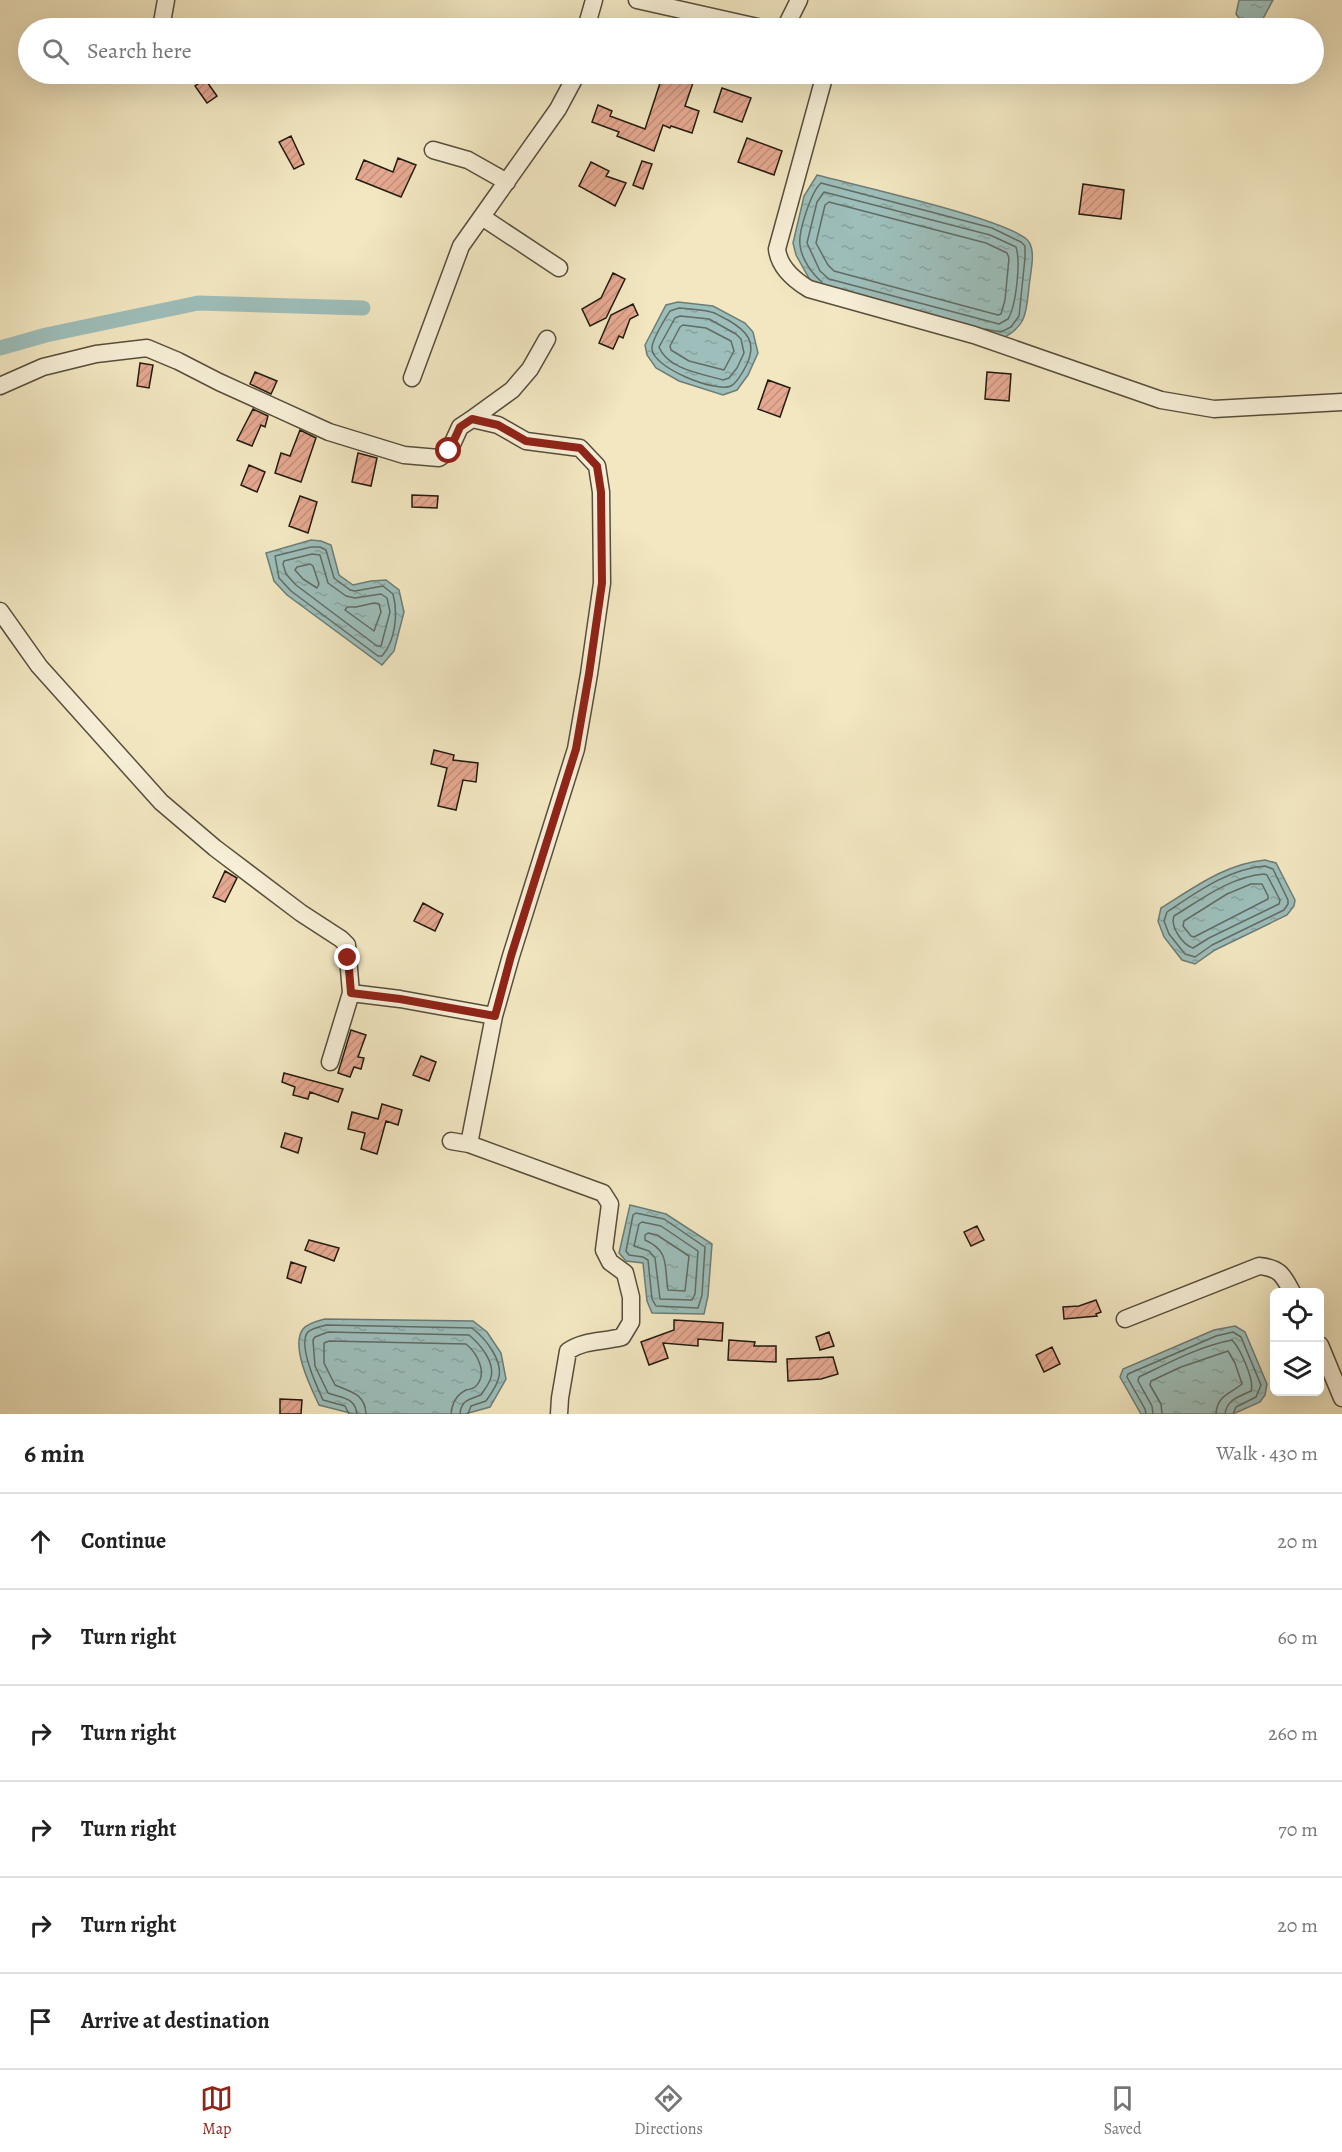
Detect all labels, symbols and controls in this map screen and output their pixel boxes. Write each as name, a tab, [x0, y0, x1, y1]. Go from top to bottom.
search box	[18, 18, 1324, 84]
icon: search	[39, 35, 72, 68]
text: Search here	[87, 36, 192, 66]
route start	[435, 437, 461, 463]
route end	[334, 944, 360, 970]
map controls	[1270, 1288, 1324, 1396]
button: locate	[1270, 1288, 1324, 1342]
button: layers	[1270, 1342, 1324, 1396]
text: 6 min	[24, 1436, 85, 1471]
text: Walk · 430 m	[1216, 1440, 1318, 1467]
icon: ahead	[24, 1525, 57, 1558]
text: Continue	[81, 1526, 166, 1556]
text: 20 m	[1277, 1528, 1318, 1555]
icon: right	[24, 1621, 57, 1654]
text: Turn right	[81, 1622, 177, 1652]
text: 60 m	[1278, 1624, 1318, 1651]
icon: right	[24, 1717, 57, 1750]
text: Turn right	[81, 1718, 177, 1748]
text: 260 m	[1268, 1720, 1318, 1747]
icon: right	[24, 1813, 57, 1846]
text: Turn right	[81, 1814, 177, 1844]
text: 70 m	[1278, 1816, 1318, 1843]
icon: right	[24, 1909, 57, 1942]
text: Turn right	[81, 1910, 177, 1940]
text: 20 m	[1277, 1912, 1318, 1939]
icon: arrive	[24, 2005, 57, 2038]
text: Arrive at destination	[81, 2006, 270, 2036]
tab: Map	[200, 2082, 233, 2140]
tab: Directions	[634, 2082, 703, 2140]
tab: Saved	[1104, 2082, 1142, 2140]

